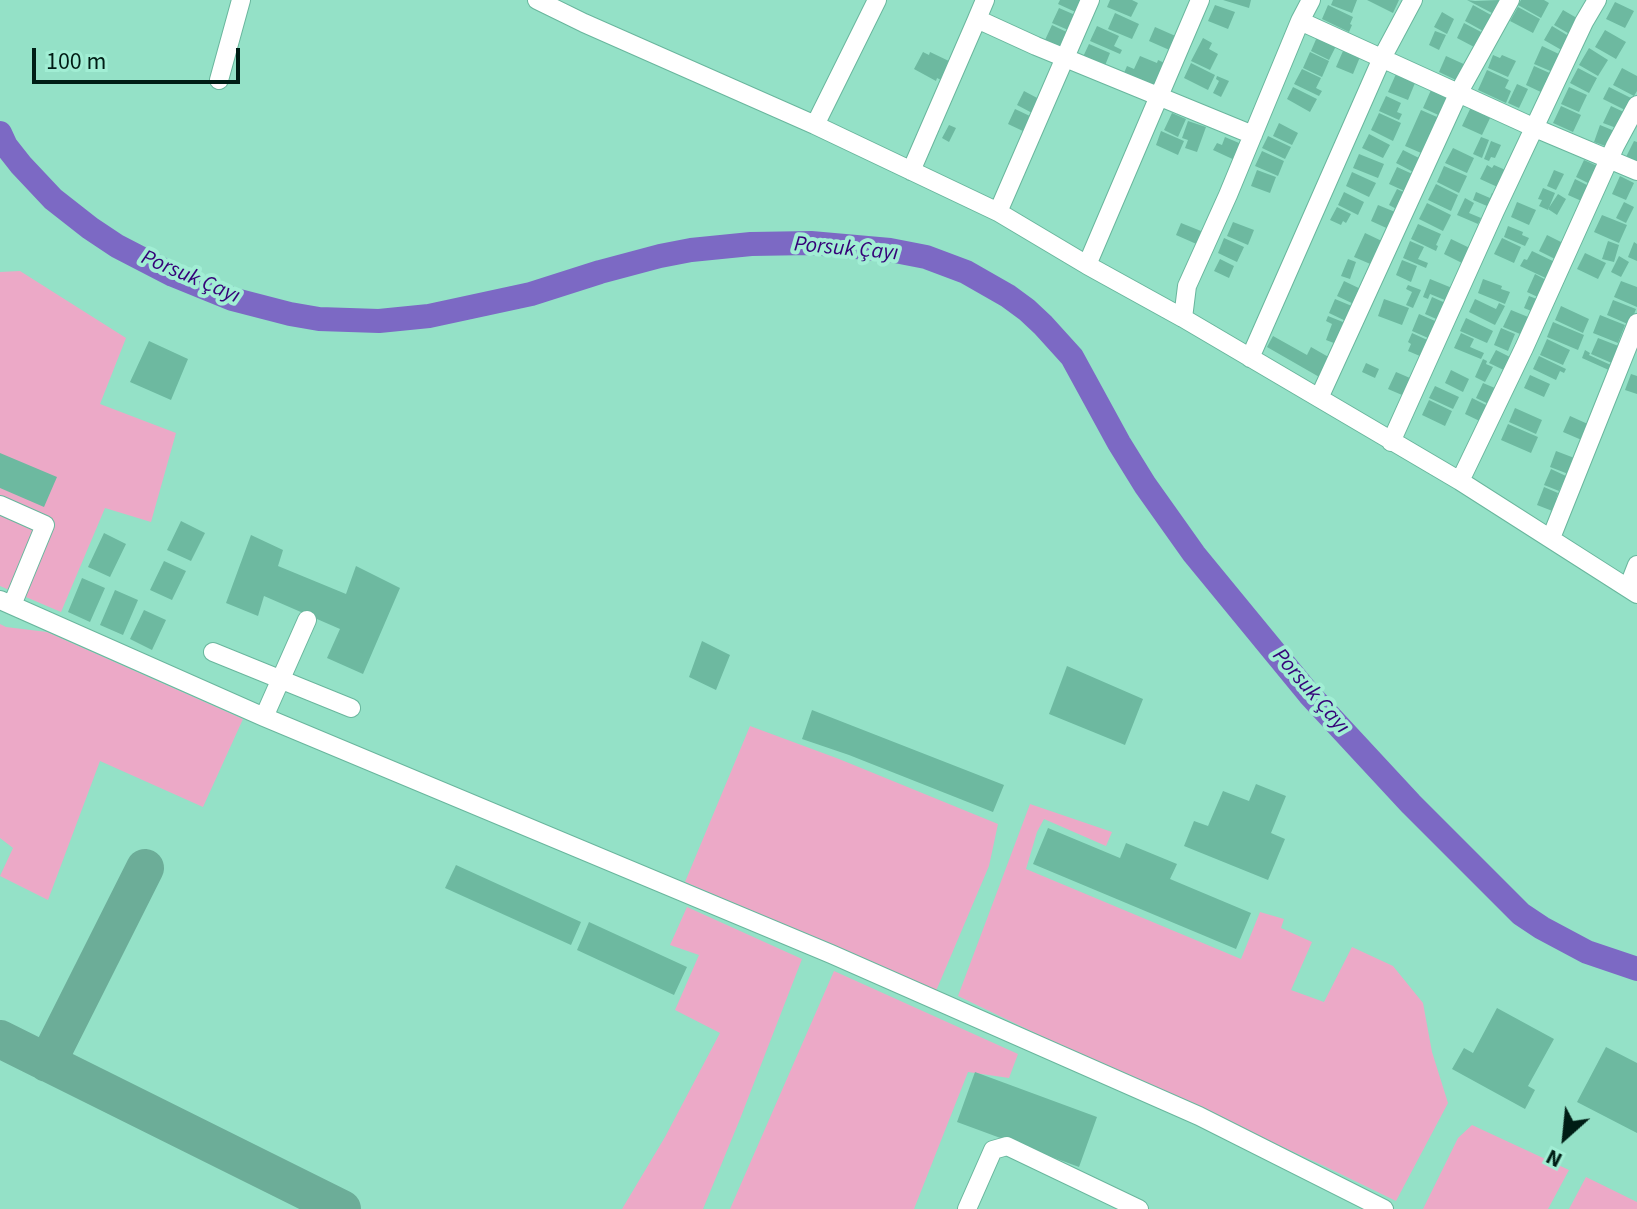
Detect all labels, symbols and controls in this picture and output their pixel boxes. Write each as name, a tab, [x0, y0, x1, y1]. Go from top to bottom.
scale bar	[36, 32, 244, 82]
text: 100 m	[46, 44, 106, 79]
water label: Porsuk Çayı	[793, 232, 899, 268]
water label: Porsuk Çayı	[137, 245, 243, 311]
water label: Porsuk Çayı	[1266, 644, 1354, 740]
north arrow	[1525, 1097, 1605, 1177]
text: N	[1540, 1141, 1568, 1176]

